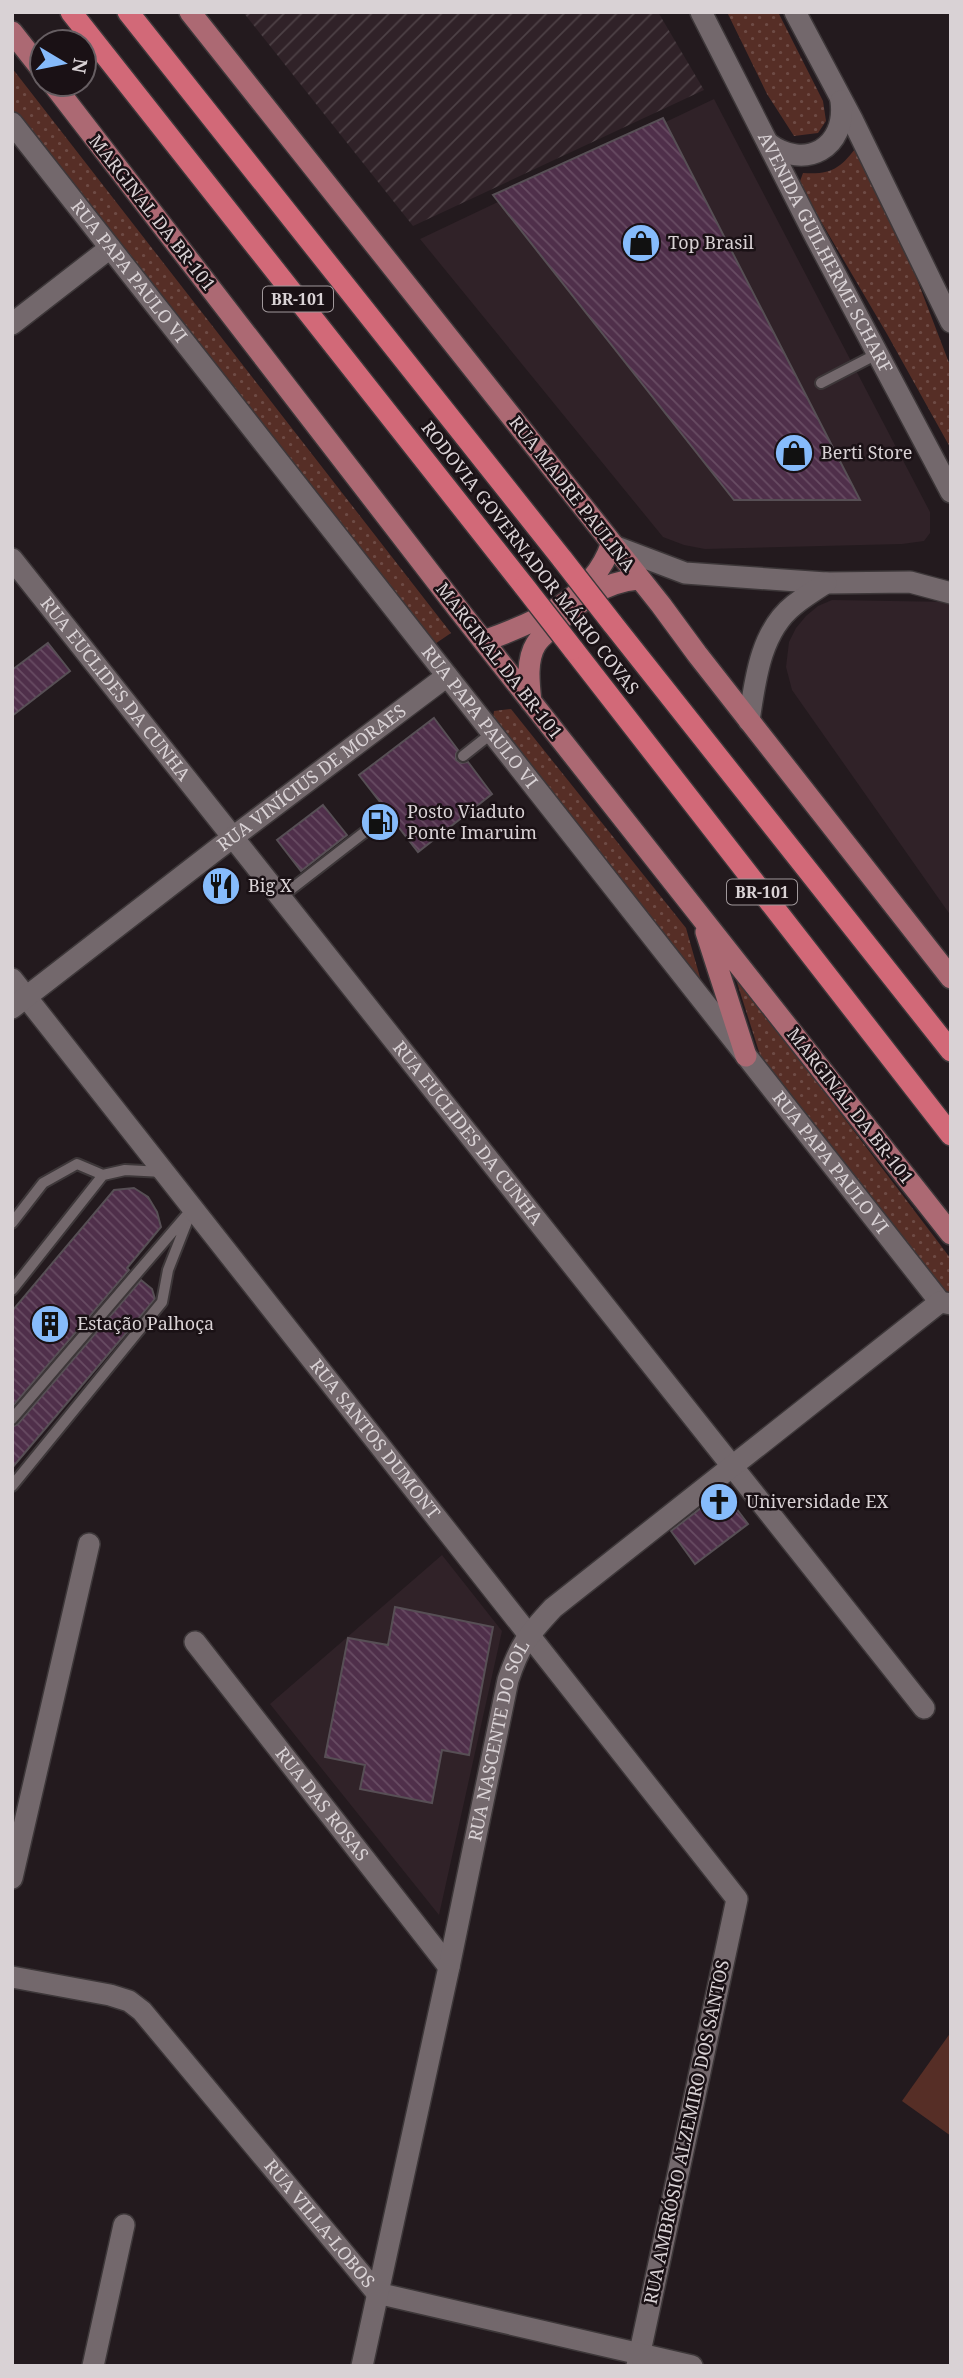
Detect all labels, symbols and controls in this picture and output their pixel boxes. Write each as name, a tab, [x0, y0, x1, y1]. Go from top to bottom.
north arrow	[28, 28, 98, 98]
text: N	[66, 56, 94, 76]
street label: AVENIDA GUILHERME SCHARF	[753, 128, 899, 377]
street label: MARGINAL DA BR-101	[84, 129, 221, 296]
street label: RUA PAPA PAULO VI	[66, 195, 193, 347]
shop icon: Top Brasil	[620, 222, 662, 264]
place label: Top Brasil	[668, 230, 754, 254]
road number: BR-101	[263, 286, 333, 312]
street label: RUA MADRE PAULINA	[504, 411, 641, 576]
street label: RODOVIA GOVERNADOR MÁRIO COVAS	[416, 416, 645, 699]
shop icon: Berti Store	[773, 432, 815, 474]
place label: Berti Store	[821, 440, 912, 464]
street label: MARGINAL DA BR-101	[431, 577, 568, 744]
street label: RUA EUCLIDES DA CUNHA	[36, 592, 197, 785]
street label: RUA PAPA PAULO VI	[417, 640, 544, 793]
street label: RUA VINÍCIUS DE MORAES	[212, 698, 411, 856]
place label: Posto Viaduto Ponte Imaruim	[407, 799, 537, 844]
fuel station icon: Posto Viaduto Ponte Imaruim	[359, 801, 401, 843]
restaurant icon: Big X	[200, 865, 242, 907]
place label: Big X	[248, 873, 292, 897]
road number: BR-101	[727, 880, 797, 904]
street label: MARGINAL DA BR-101	[782, 1022, 919, 1189]
street label: RUA EUCLIDES DA CUNHA	[388, 1036, 549, 1230]
street label: RUA PAPA PAULO VI	[768, 1086, 895, 1238]
building icon: Estação Palhoça	[29, 1303, 71, 1345]
place label: Estação Palhoça	[77, 1311, 214, 1335]
street label: RUA SANTOS DUMONT	[305, 1354, 446, 1523]
church icon: Universidade EX	[698, 1481, 740, 1523]
place label: Universidade EX	[746, 1489, 888, 1513]
street label: RUA NASCENTE DO SOL	[462, 1635, 534, 1843]
street label: RUA DAS ROSAS	[271, 1742, 375, 1866]
street label: RUA AMBRÓSIO ALZEMIRO DOS SANTOS	[638, 1957, 734, 2306]
street label: RUA VILLA-LOBOS	[259, 2154, 381, 2293]

